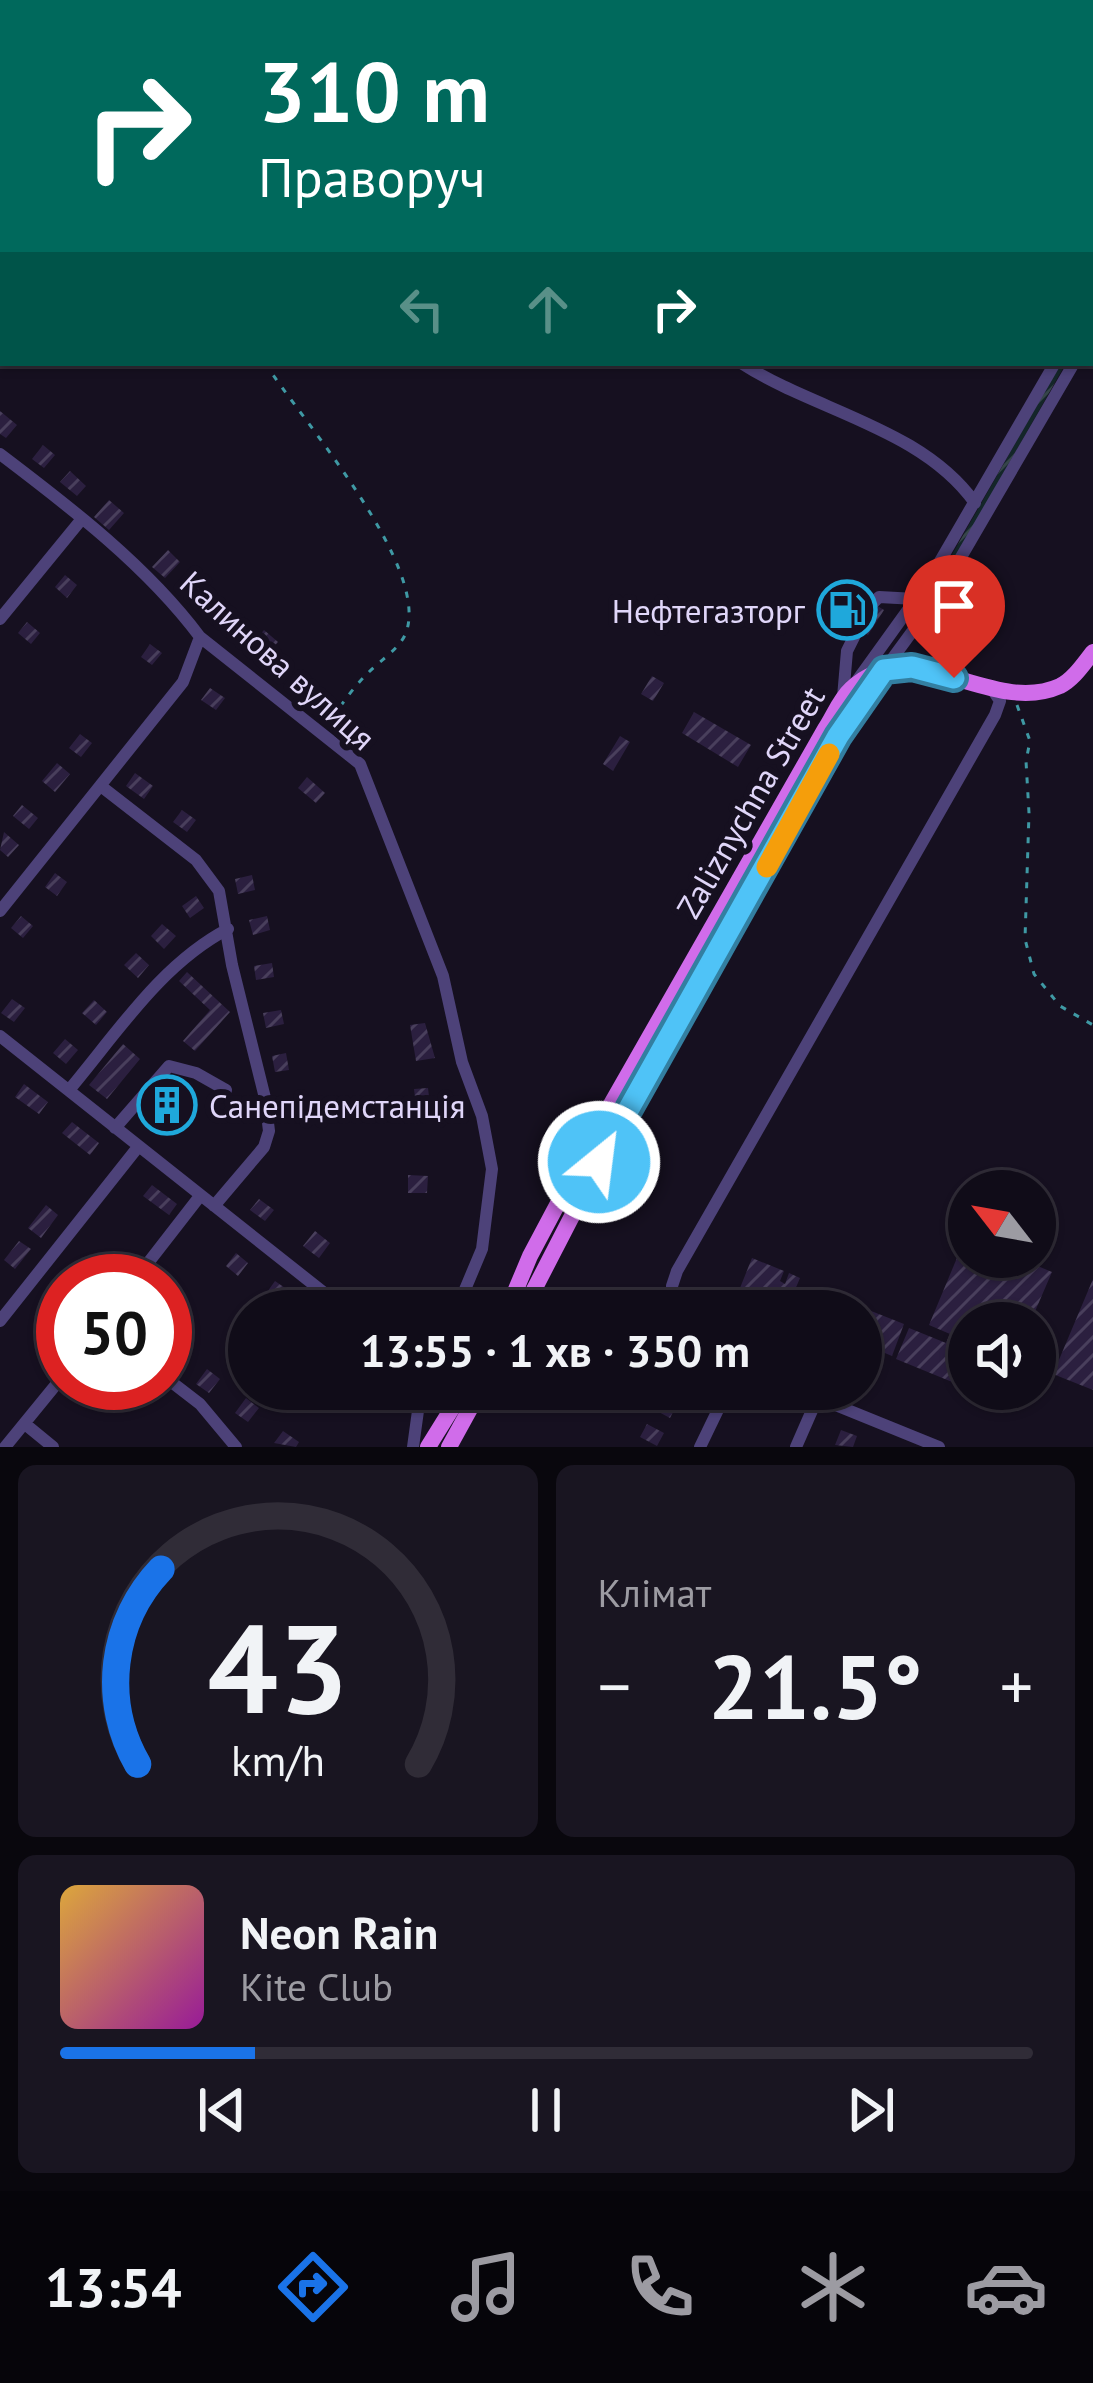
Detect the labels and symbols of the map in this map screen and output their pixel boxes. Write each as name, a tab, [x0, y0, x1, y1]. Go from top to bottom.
pin	[903, 555, 1005, 678]
street label: Калинова вулиця	[171, 561, 385, 759]
fuel station icon: Нефтегазторг	[816, 579, 878, 641]
place label: Нефтегазторг	[612, 589, 806, 632]
street label: Zaliznychna Street	[666, 679, 834, 925]
building icon: Санепідемстанція	[136, 1074, 198, 1136]
place label: Санепідемстанція	[209, 1084, 465, 1127]
position arrow	[536, 1099, 662, 1225]
north arrow	[948, 1170, 1056, 1278]
speed limit sign: 50	[36, 1254, 192, 1410]

